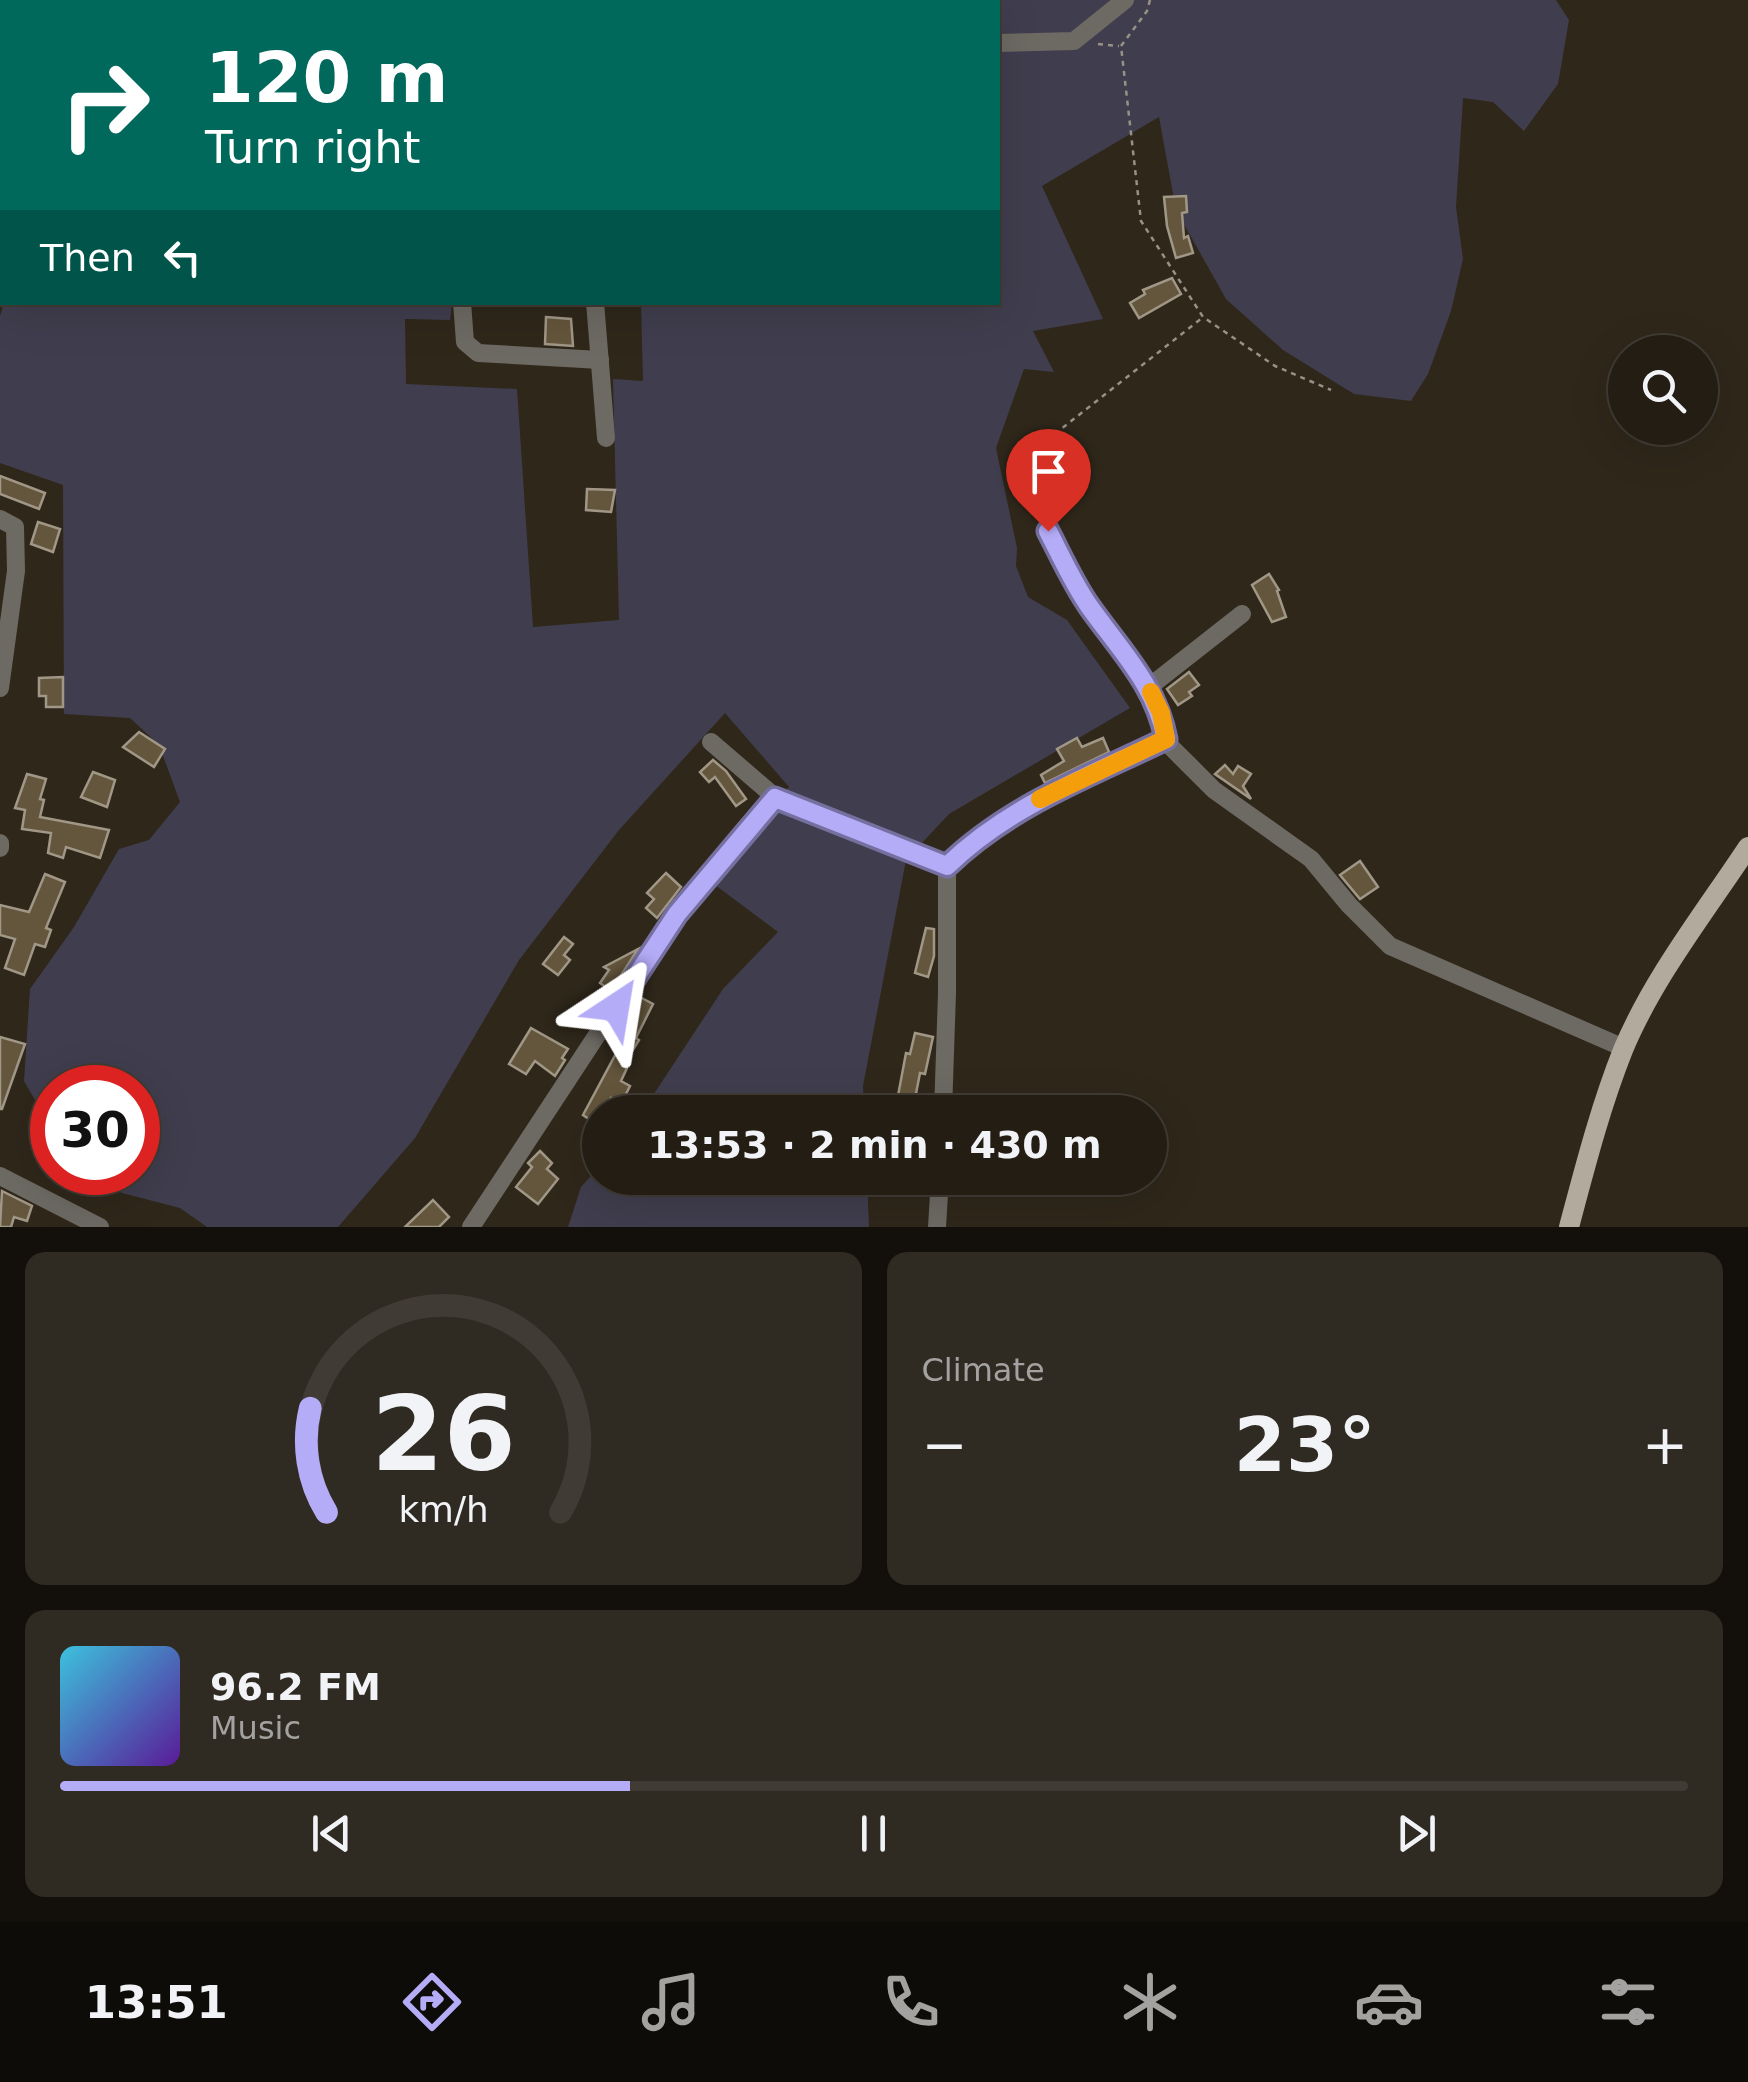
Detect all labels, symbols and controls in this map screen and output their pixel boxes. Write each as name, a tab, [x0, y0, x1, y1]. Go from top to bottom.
text: 120 m	[205, 37, 448, 119]
icon: right	[40, 40, 170, 170]
text: Turn right	[205, 121, 420, 174]
icon: left	[155, 230, 210, 285]
text: Then	[40, 236, 135, 280]
map controls	[1608, 335, 1718, 445]
button: search	[1608, 335, 1718, 445]
pin	[1006, 429, 1091, 532]
icon: arrive	[1021, 444, 1076, 499]
position arrow	[564, 955, 668, 1059]
speed limit sign: 30	[30, 1065, 160, 1195]
text: 13:53 · 2 min · 430 m	[647, 1123, 1102, 1167]
text: Climate	[922, 1351, 1045, 1389]
text: 26	[371, 1373, 516, 1495]
text: 23°	[1234, 1401, 1376, 1489]
text: −	[922, 1413, 968, 1477]
text: +	[1642, 1413, 1688, 1477]
text: km/h	[398, 1489, 488, 1530]
text: 96.2 FM	[210, 1665, 381, 1709]
text: Music	[210, 1709, 301, 1747]
icon: previous	[304, 1806, 359, 1861]
icon: pause	[846, 1806, 901, 1861]
icon: next	[1389, 1806, 1444, 1861]
icon: directions	[397, 1967, 467, 2037]
icon: music	[636, 1967, 706, 2037]
icon: phone	[876, 1967, 946, 2037]
icon: climate	[1115, 1967, 1185, 2037]
icon: car	[1354, 1967, 1424, 2037]
icon: filters	[1593, 1967, 1663, 2037]
text: 13:51	[85, 1976, 228, 2029]

